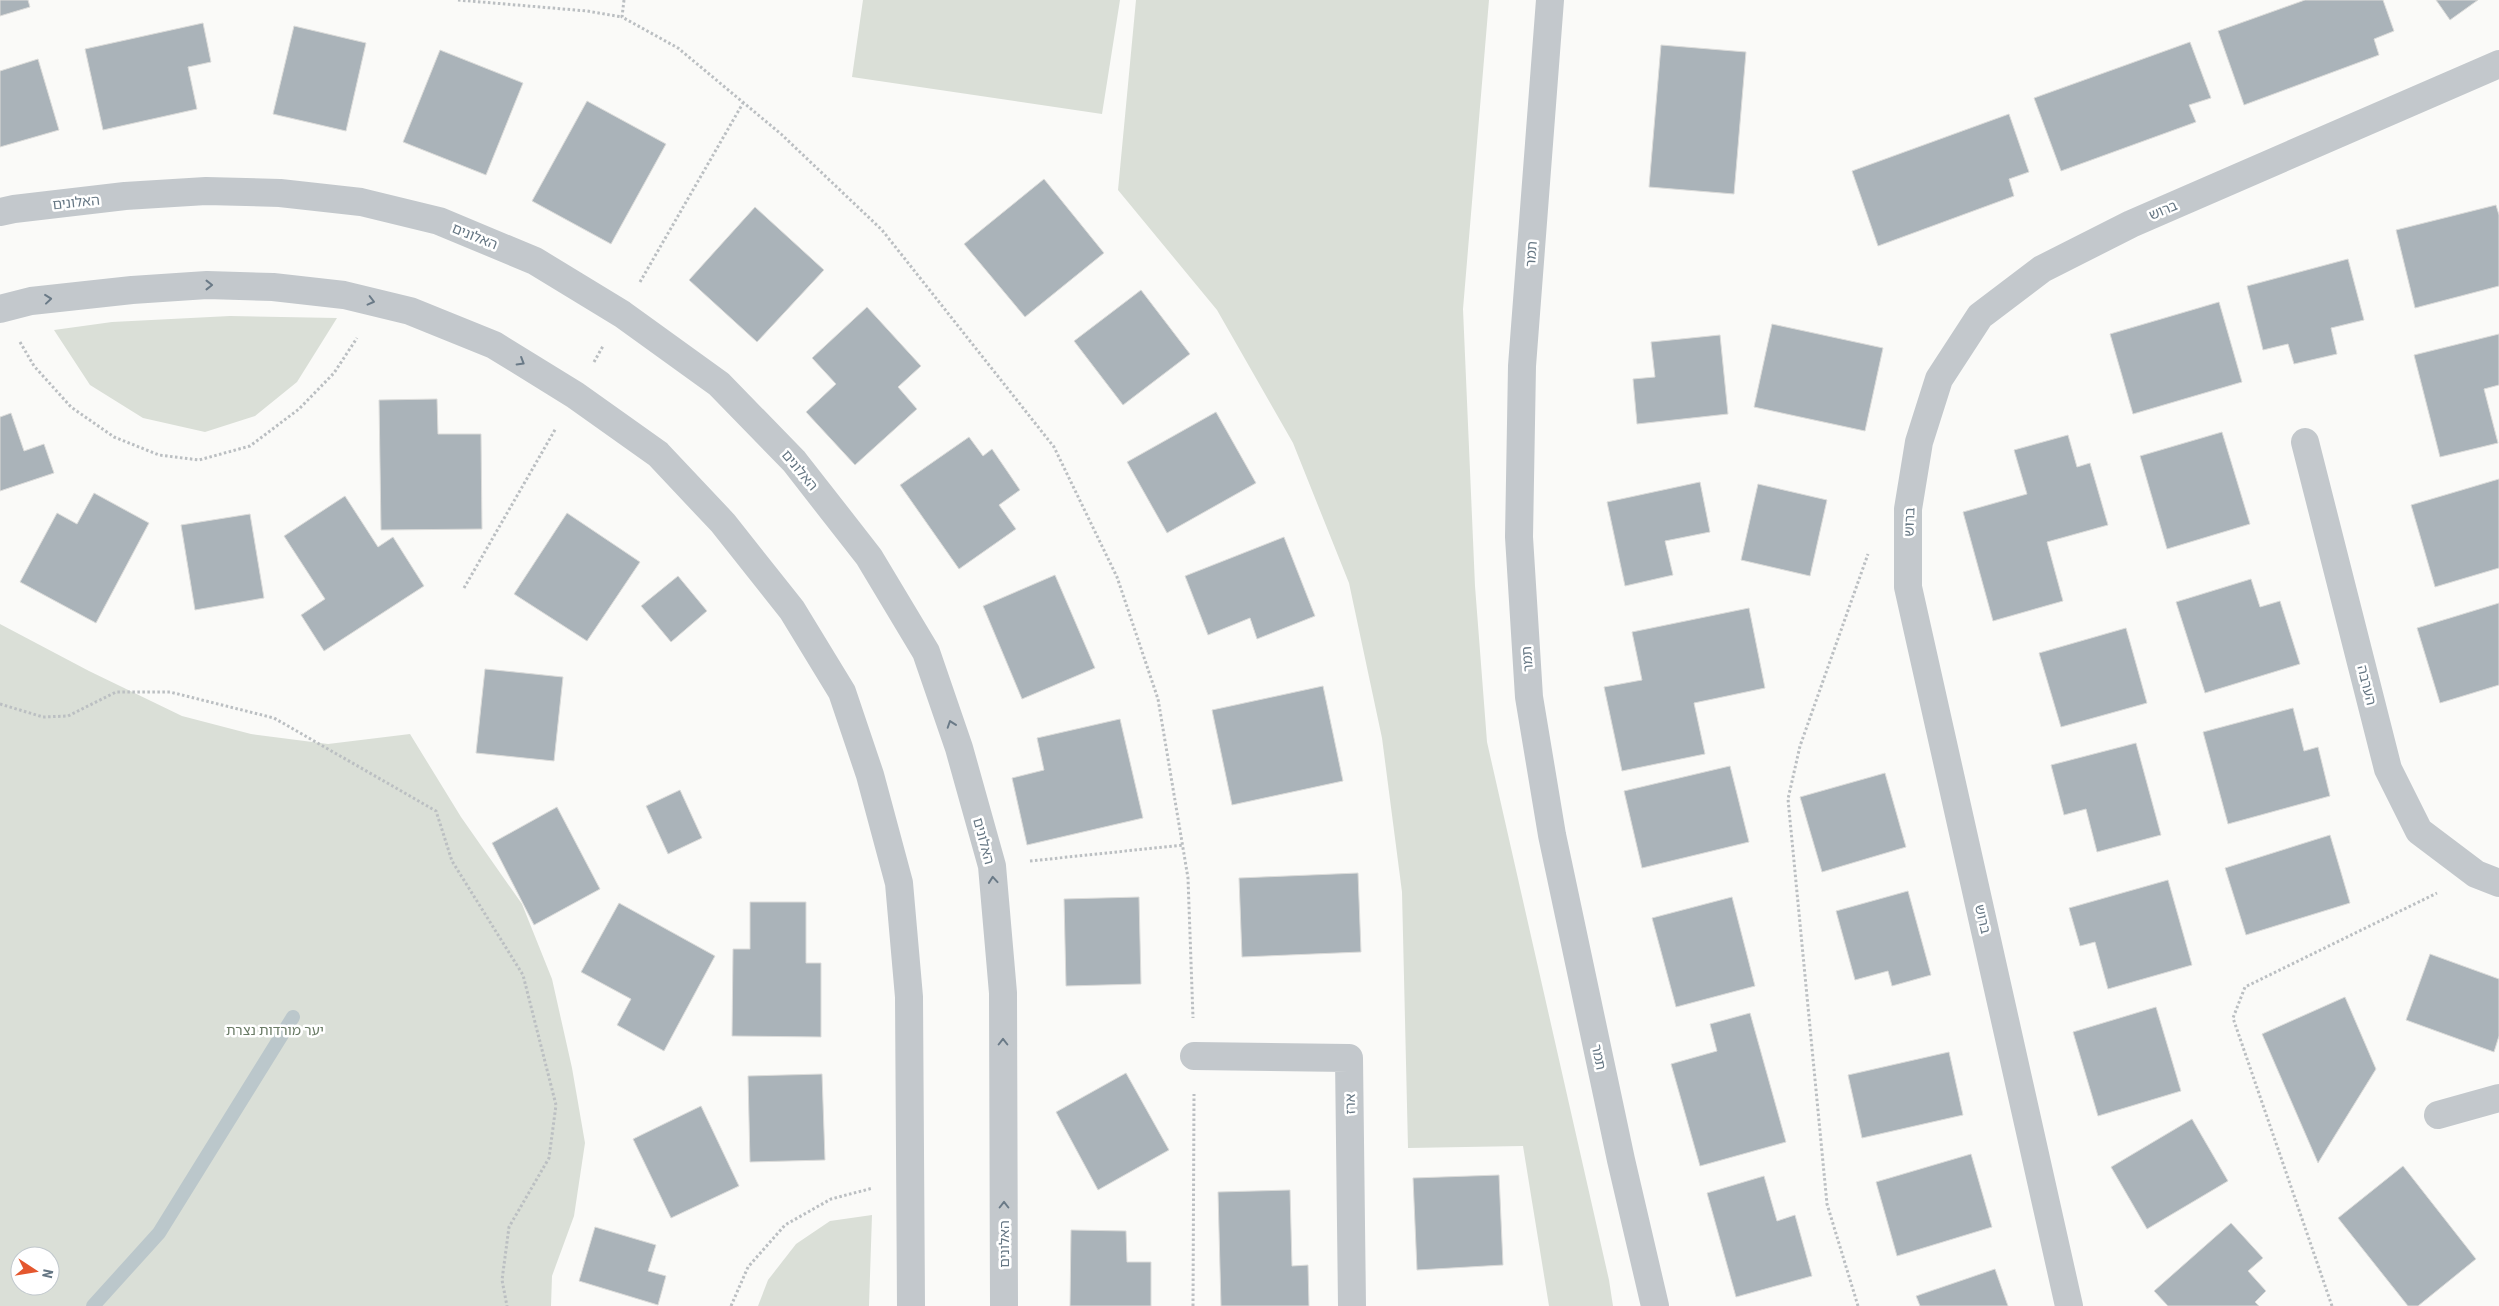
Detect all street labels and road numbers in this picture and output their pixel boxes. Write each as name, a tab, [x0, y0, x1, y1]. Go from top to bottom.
street label: האלונים	[52, 192, 100, 212]
street label: ברוש	[2146, 197, 2180, 223]
street label: האלונים	[450, 220, 500, 252]
street label: תמר	[1522, 241, 1540, 267]
street label: האלונים	[779, 447, 821, 493]
street label: ברוש	[1900, 507, 1918, 537]
street label: תמר	[1518, 646, 1536, 672]
street label: הערבה	[2354, 663, 2380, 707]
street label: האלונים	[970, 816, 998, 866]
street label: ברוש	[1972, 903, 1994, 935]
street label: תמר	[1589, 1043, 1609, 1071]
street label: ארז	[1342, 1093, 1358, 1115]
street label: האלונים	[996, 1220, 1012, 1268]

